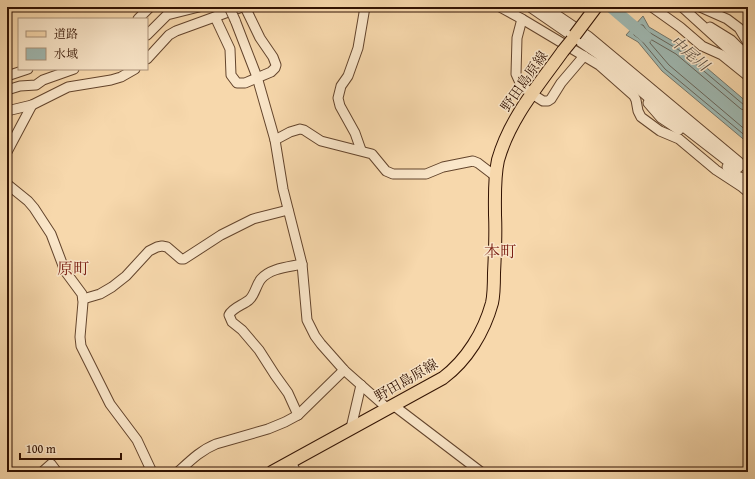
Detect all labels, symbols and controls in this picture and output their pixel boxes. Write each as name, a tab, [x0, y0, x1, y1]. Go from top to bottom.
legend	[18, 18, 148, 70]
text: 道路	[54, 25, 78, 42]
water label: 中尾川	[666, 30, 716, 77]
text: 水域	[54, 45, 78, 62]
street label: 野田島原線	[496, 47, 552, 115]
district label: 本町	[484, 239, 516, 263]
district label: 原町	[57, 256, 89, 280]
street label: 野田島原線	[371, 354, 441, 406]
scale bar	[20, 435, 121, 461]
text: 100 m	[26, 440, 56, 457]

